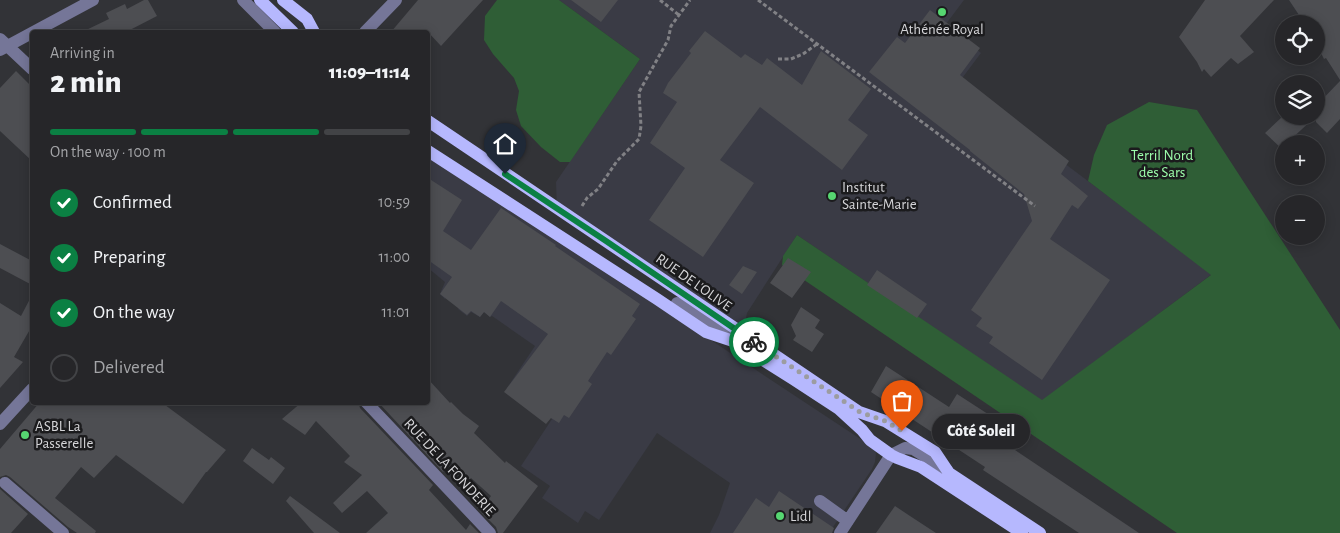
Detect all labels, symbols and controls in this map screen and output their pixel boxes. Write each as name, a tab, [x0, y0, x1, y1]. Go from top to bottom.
marker: Athénée Royal	[936, 6, 948, 18]
map controls	[1275, 15, 1325, 245]
button: locate	[1275, 15, 1325, 65]
place label: Athénée Royal	[900, 22, 984, 37]
text: Arriving in	[50, 45, 115, 61]
text: 11:09–11:14	[329, 63, 410, 82]
text: 2 min	[50, 66, 122, 98]
button: layers	[1275, 75, 1325, 125]
pin	[484, 123, 526, 174]
icon: home	[491, 130, 519, 158]
button: +	[1275, 135, 1325, 185]
text: On the way · 100 m	[50, 144, 166, 160]
park label: Terril Nord des Sars	[1131, 148, 1193, 180]
place label: Institut Sainte-Marie	[842, 180, 917, 212]
icon: check	[50, 189, 78, 217]
marker: Institut Sainte-Marie	[826, 190, 838, 202]
text: Confirmed	[93, 193, 172, 212]
text: 10:59	[378, 194, 410, 210]
button: −	[1275, 195, 1325, 245]
icon: check	[50, 244, 78, 272]
text: Preparing	[93, 248, 166, 267]
text: 11:00	[378, 249, 410, 265]
street label: RUE DE L'OLIVE	[653, 251, 734, 314]
icon: check	[50, 299, 78, 327]
text: On the way	[93, 303, 175, 322]
text: 11:01	[381, 304, 410, 320]
courier	[729, 317, 779, 367]
icon: bike	[740, 328, 768, 356]
text: Delivered	[93, 358, 165, 377]
pin	[881, 380, 923, 431]
icon: bag	[888, 387, 916, 415]
callout: Côté Soleil	[932, 414, 1030, 448]
street label: RUE DE LA FONDERIE	[401, 416, 498, 519]
place label: ASBL La Passerelle	[35, 419, 94, 451]
text: Côté Soleil	[947, 423, 1015, 439]
marker: ASBL La Passerelle	[19, 429, 31, 441]
place label: Lidl	[790, 509, 811, 524]
marker: Lidl	[774, 510, 786, 522]

